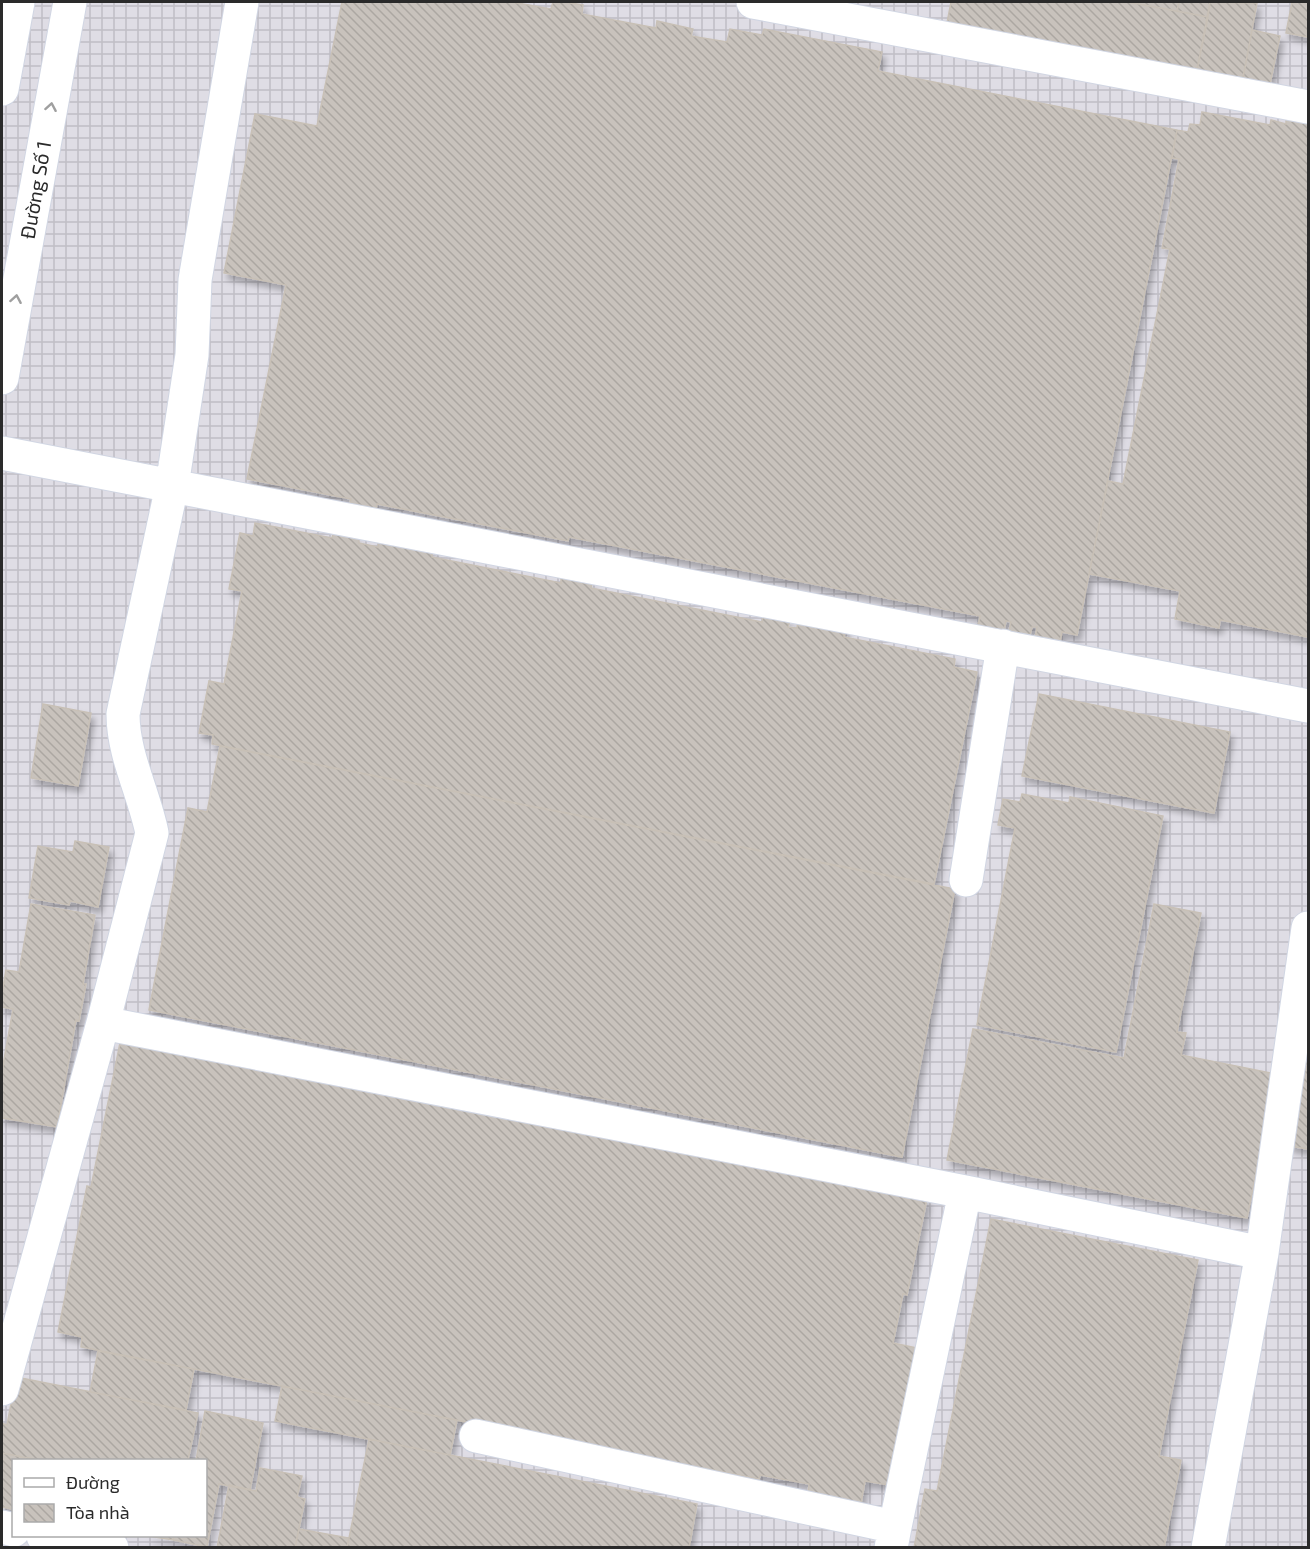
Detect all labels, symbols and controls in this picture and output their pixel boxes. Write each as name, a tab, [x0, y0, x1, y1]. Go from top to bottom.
one-way arrow	[44, 103, 56, 112]
street label: Đường Số 1	[15, 139, 55, 241]
one-way arrow	[9, 295, 22, 305]
legend	[12, 1459, 207, 1537]
text: Đường	[66, 1471, 120, 1493]
text: Tòa nhà	[66, 1501, 130, 1523]

